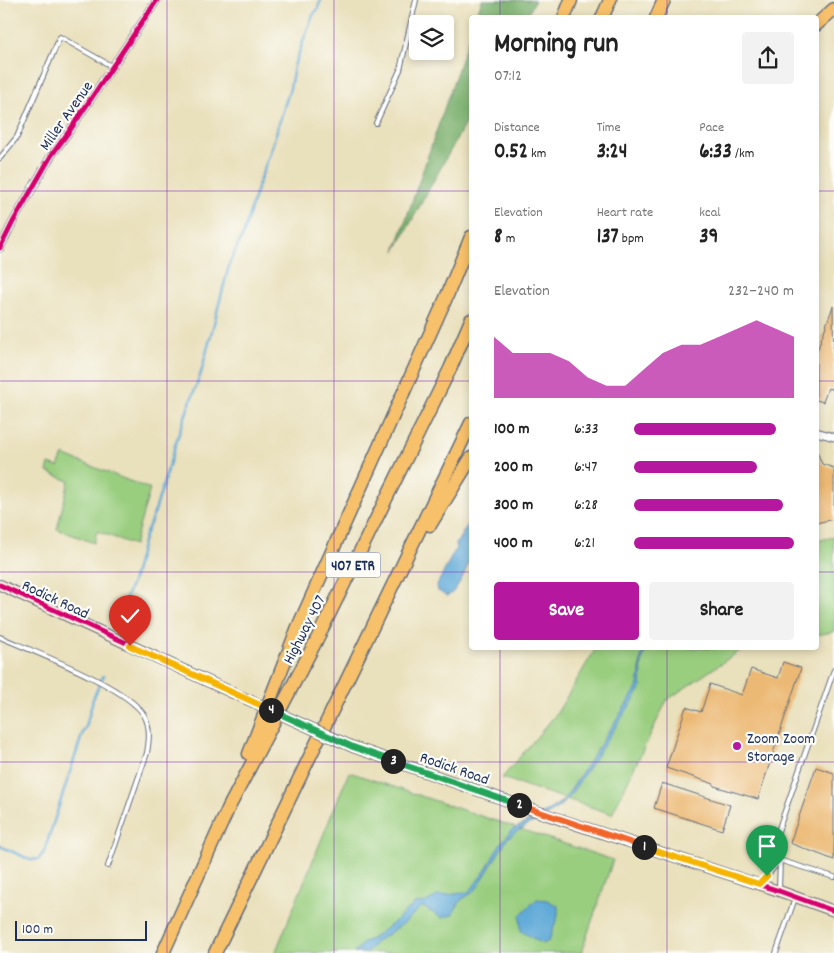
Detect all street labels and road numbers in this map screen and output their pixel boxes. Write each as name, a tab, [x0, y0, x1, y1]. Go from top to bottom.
street label: Miller Avenue	[35, 77, 100, 156]
road number: 407 ETR	[326, 552, 380, 578]
street label: Rodick Road	[17, 575, 92, 626]
street label: Highway 407	[278, 592, 332, 669]
street label: Rodick Road	[416, 747, 492, 792]

